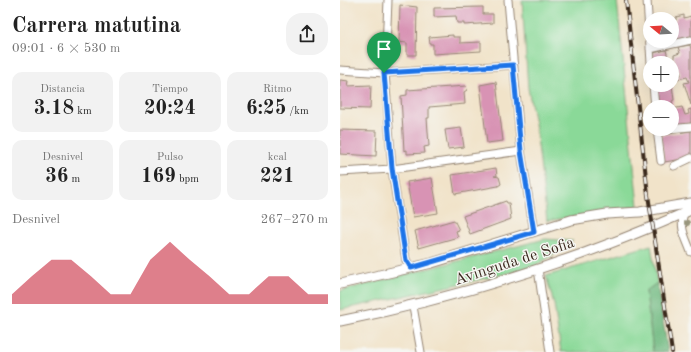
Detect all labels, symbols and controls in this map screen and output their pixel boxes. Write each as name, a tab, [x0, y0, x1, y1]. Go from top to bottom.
north arrow	[643, 12, 679, 48]
map controls	[643, 12, 679, 136]
button: share	[286, 13, 328, 55]
text: Carrera matutina	[12, 15, 181, 37]
pin	[367, 32, 401, 73]
icon: arrive	[373, 38, 395, 60]
text: 09:01 · 6 × 530 m	[12, 42, 120, 55]
button: +	[643, 56, 679, 92]
text: Distancia	[40, 84, 85, 95]
text: Tiempo	[152, 84, 188, 95]
text: Ritmo	[263, 84, 292, 95]
text: 3.18	[34, 99, 74, 119]
text: 20:24	[144, 99, 196, 119]
text: 6:25	[246, 99, 286, 119]
button: −	[643, 100, 679, 136]
text: km	[74, 106, 92, 117]
text: /km	[286, 106, 309, 117]
text: Desnivel	[42, 152, 83, 163]
text: Pulso	[157, 152, 183, 163]
text: kcal	[268, 152, 287, 163]
text: 36	[45, 167, 68, 187]
text: 169	[141, 167, 176, 187]
text: 221	[260, 167, 295, 187]
text: m	[68, 174, 80, 185]
text: bpm	[176, 174, 199, 185]
text: Desnivel	[12, 213, 60, 226]
text: 267–270 m	[261, 213, 328, 226]
street label: Avinguda de Sofia	[453, 235, 577, 289]

